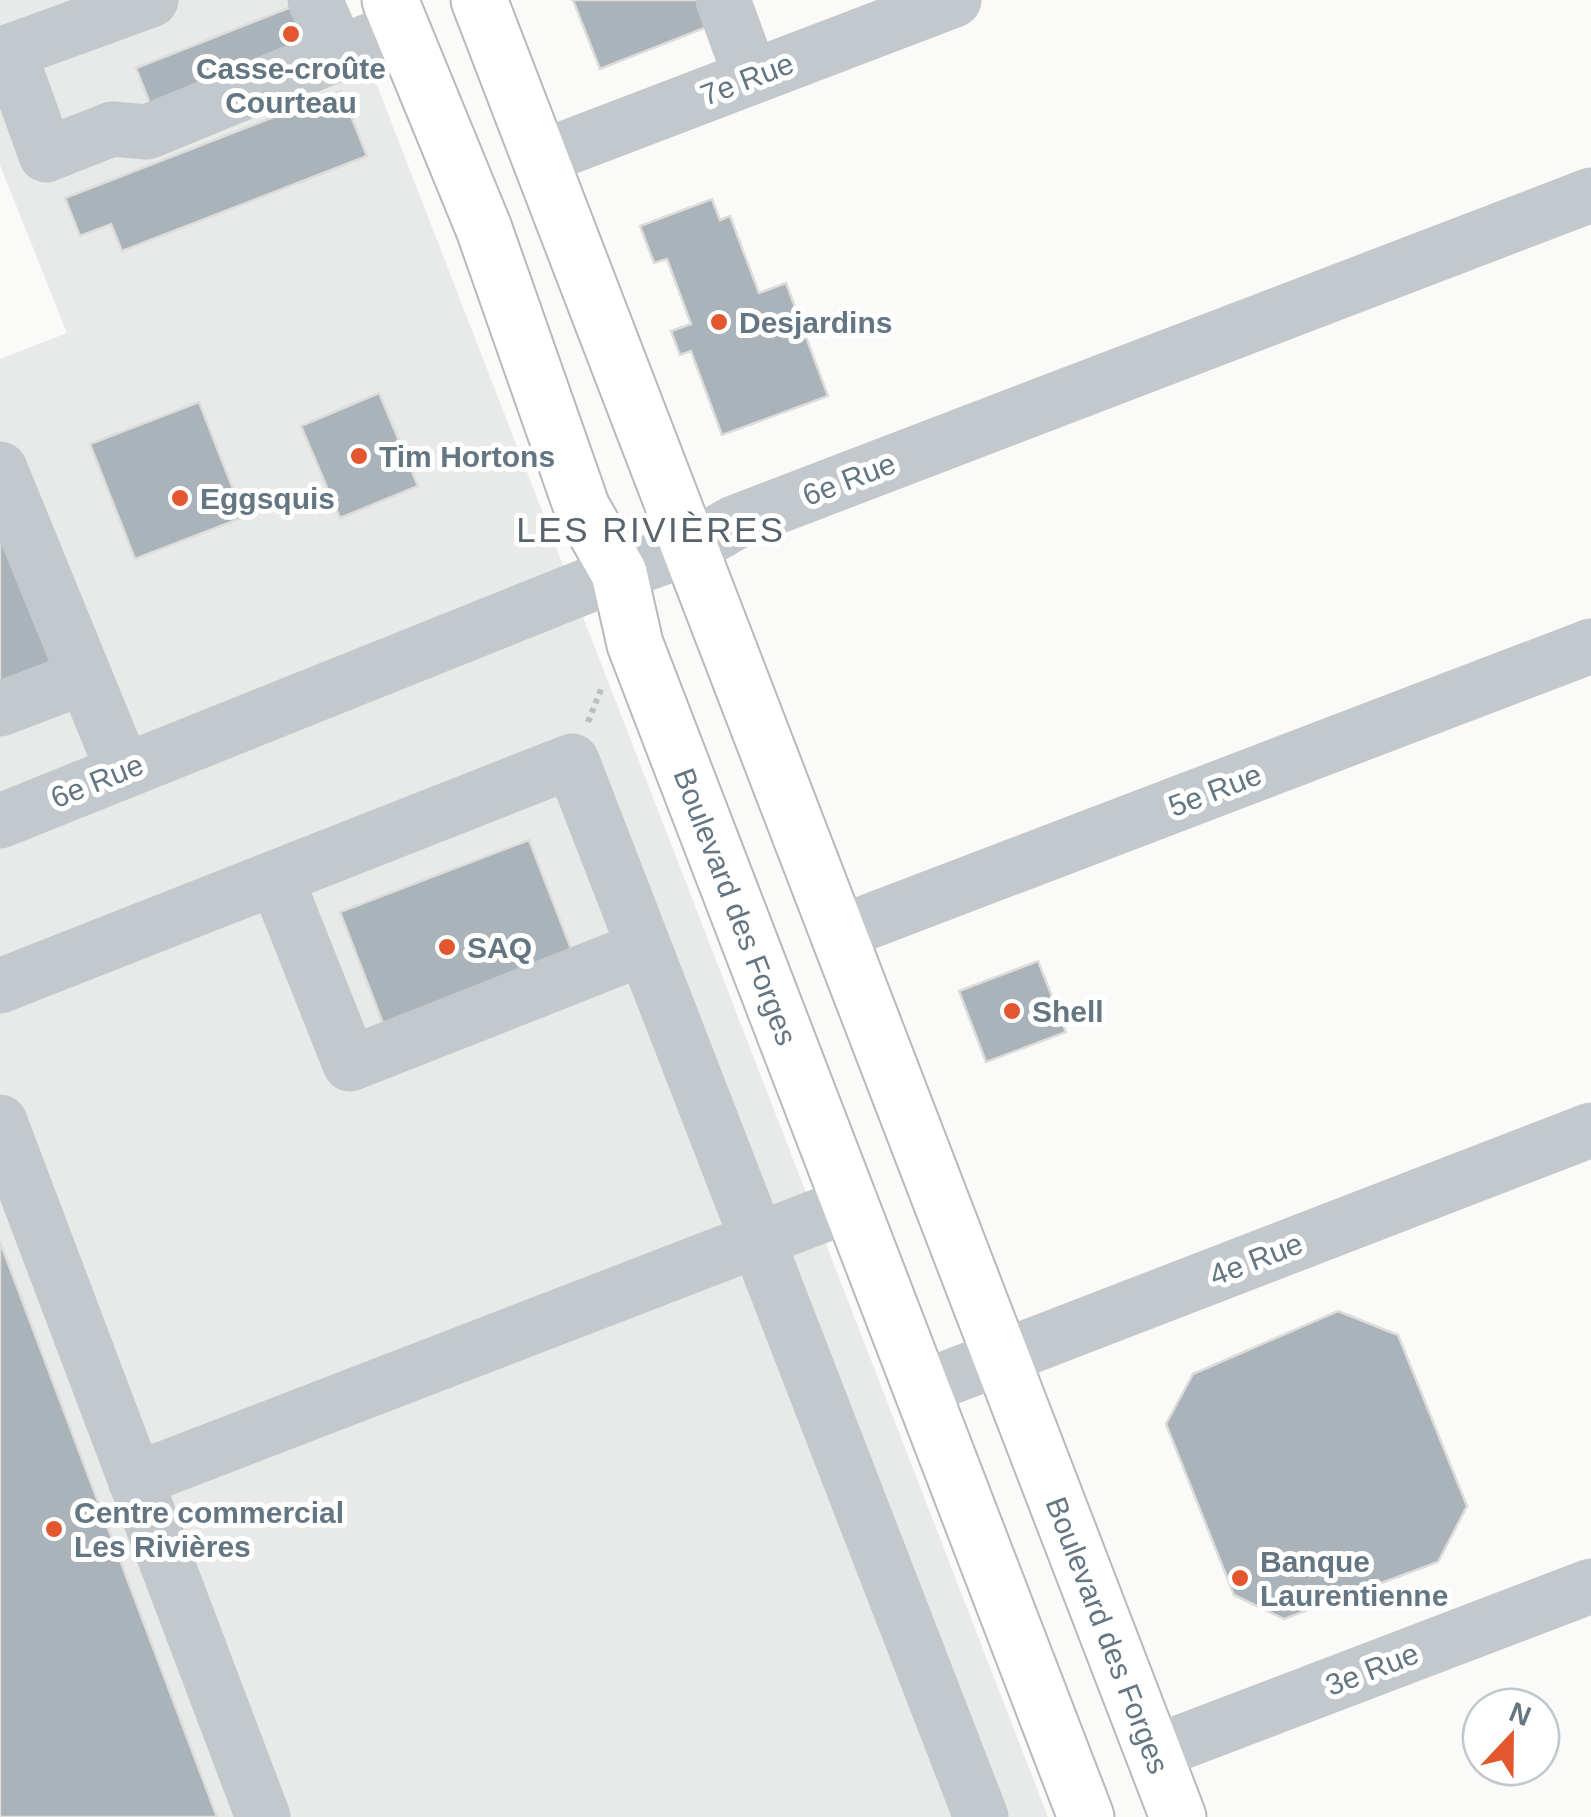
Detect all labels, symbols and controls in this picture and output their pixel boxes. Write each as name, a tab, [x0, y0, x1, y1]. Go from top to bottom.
marker: Casse-croûte Courteau	[280, 23, 302, 45]
street label: 7e Rue	[696, 46, 798, 112]
place label: Casse-croûte Courteau	[196, 52, 386, 119]
place label: Desjardins	[739, 306, 892, 339]
marker: Desjardins	[708, 311, 730, 333]
place label: Tim Hortons	[379, 440, 555, 473]
marker: Tim Hortons	[348, 445, 370, 467]
street label: 6e Rue	[798, 446, 900, 512]
place label: Eggsquis	[200, 482, 335, 515]
marker: Eggsquis	[169, 487, 191, 509]
district label: LES RIVIÈRES	[516, 510, 786, 549]
street label: 6e Rue	[46, 748, 148, 814]
street label: 5e Rue	[1164, 757, 1266, 823]
street label: Boulevard des Forges	[668, 764, 804, 1049]
place label: SAQ	[467, 931, 532, 964]
marker: SAQ	[436, 936, 458, 958]
place label: Shell	[1032, 995, 1104, 1028]
marker: Shell	[1001, 1000, 1023, 1022]
street label: 4e Rue	[1205, 1226, 1307, 1292]
street label: Boulevard des Forges	[1040, 1492, 1176, 1778]
place label: Centre commercial Les Rivières	[74, 1496, 344, 1563]
marker: Centre commercial Les Rivières	[43, 1518, 65, 1540]
place label: Banque Laurentienne	[1260, 1545, 1448, 1612]
marker: Banque Laurentienne	[1229, 1567, 1251, 1589]
street label: 3e Rue	[1321, 1636, 1423, 1702]
north arrow	[1461, 1687, 1561, 1787]
text: N	[1505, 1696, 1535, 1732]

